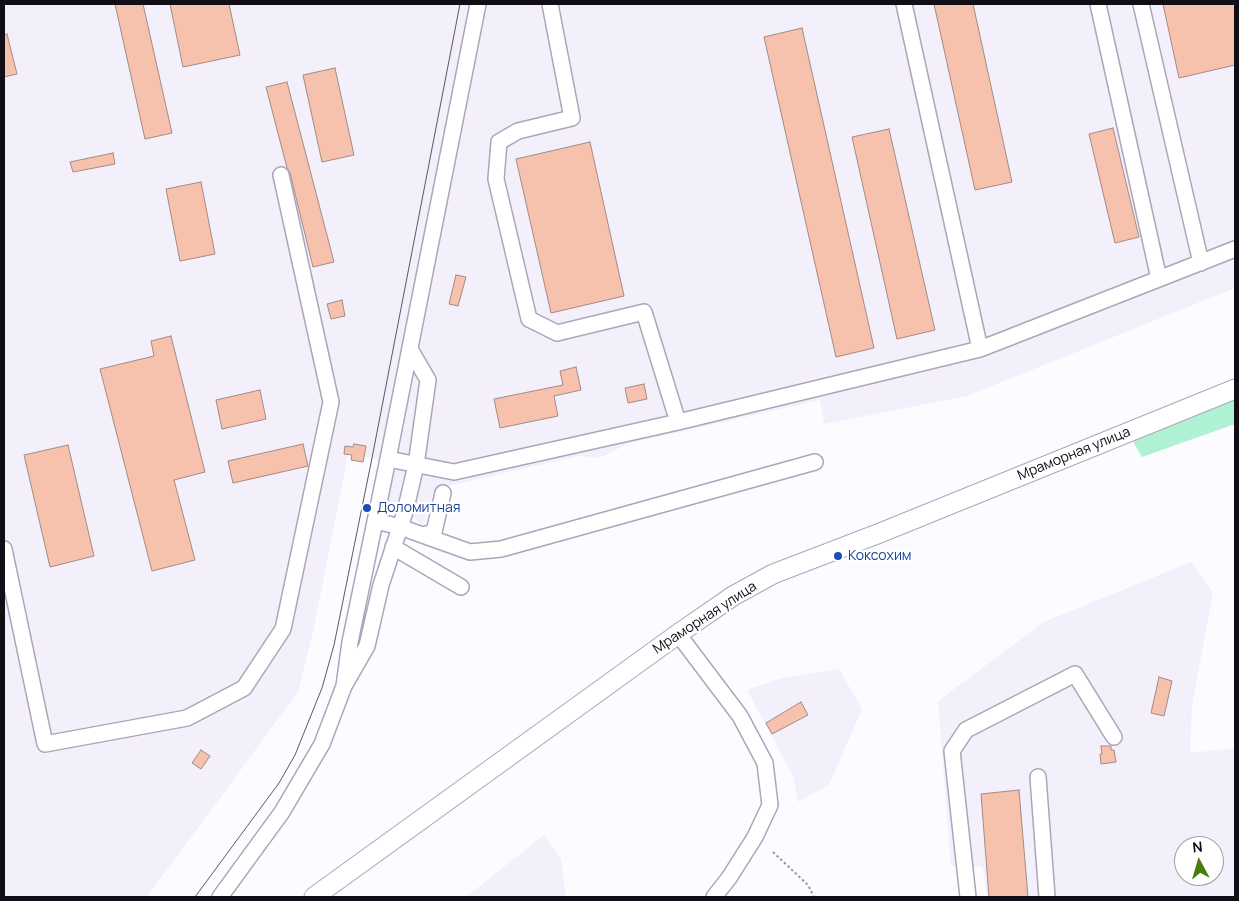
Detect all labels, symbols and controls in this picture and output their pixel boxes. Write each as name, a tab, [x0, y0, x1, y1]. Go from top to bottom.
street label: Мраморная улица	[1015, 424, 1133, 484]
place label: Доломитная	[377, 500, 460, 516]
marker: Доломитная	[361, 502, 373, 514]
place label: Коксохим	[848, 548, 912, 564]
marker: Коксохим	[832, 550, 844, 562]
street label: Мраморная улица	[650, 578, 760, 658]
north arrow	[1174, 836, 1224, 886]
text: N	[1191, 837, 1203, 857]

